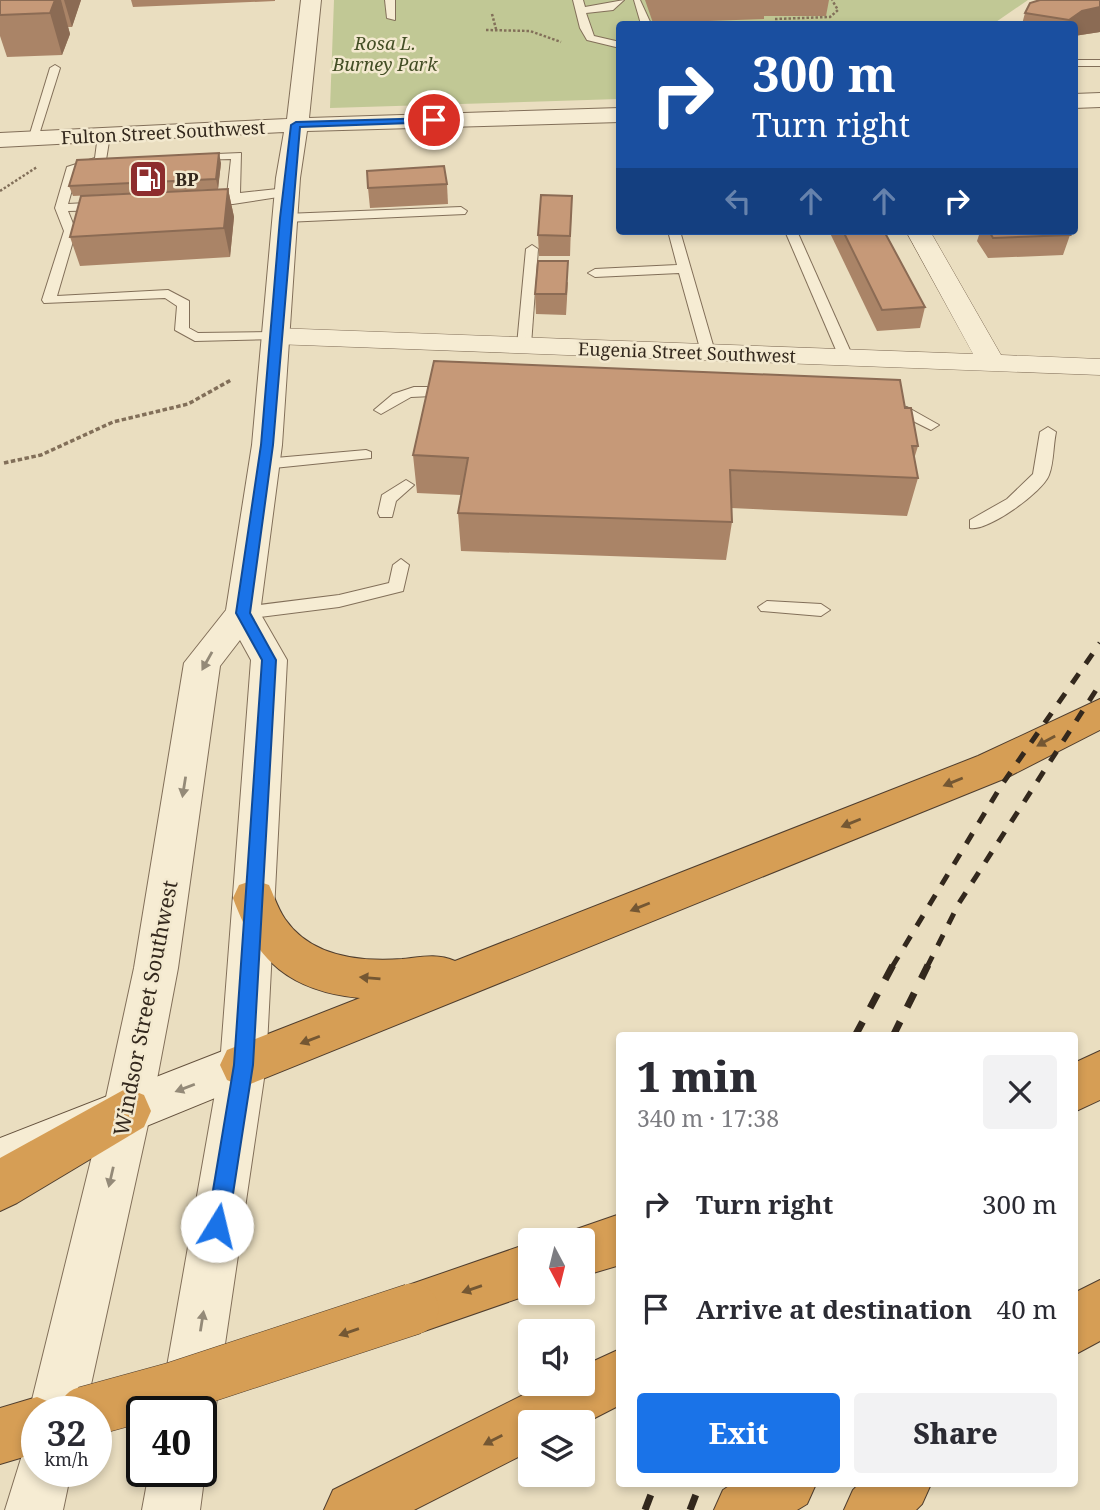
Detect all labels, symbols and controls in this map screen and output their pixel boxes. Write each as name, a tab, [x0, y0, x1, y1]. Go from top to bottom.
park label: Rosa L. Burney Park	[331, 31, 438, 76]
text: 300 m	[752, 40, 896, 106]
icon: right	[637, 49, 728, 140]
pin	[404, 90, 464, 150]
icon: arrive	[415, 101, 453, 139]
text: Turn right	[752, 103, 910, 146]
street label: Fulton Street Southwest	[60, 115, 266, 149]
fuel station icon: BP	[127, 158, 169, 200]
place label: BP	[175, 167, 199, 191]
icon: left	[719, 182, 757, 220]
icon: ahead	[792, 182, 830, 220]
icon: ahead	[865, 182, 903, 220]
icon: right	[938, 182, 976, 220]
street label: Eugenia Street Southwest	[578, 336, 796, 368]
one-way arrow	[201, 652, 213, 671]
one-way arrow	[1037, 735, 1056, 747]
one-way arrow	[178, 776, 189, 798]
one-way arrow	[943, 777, 964, 788]
one-way arrow	[841, 817, 862, 828]
street label: Windsor Street Southwest	[106, 878, 184, 1138]
one-way arrow	[629, 901, 650, 912]
one-way arrow	[359, 972, 381, 983]
one-way arrow	[300, 1035, 321, 1046]
text: 1 min	[637, 1047, 758, 1104]
button: close	[983, 1055, 1057, 1129]
one-way arrow	[174, 1082, 195, 1093]
text: 340 m · 17:38	[637, 1102, 779, 1134]
one-way arrow	[106, 1166, 117, 1188]
icon: right	[637, 1185, 675, 1223]
text: Turn right	[696, 1186, 833, 1222]
text: 300 m	[982, 1186, 1057, 1222]
position arrow	[180, 1189, 254, 1263]
north arrow	[518, 1228, 595, 1306]
map controls	[518, 1228, 595, 1487]
one-way arrow	[461, 1284, 482, 1295]
icon: arrive	[637, 1290, 675, 1328]
text: Arrive at destination	[696, 1291, 972, 1327]
text: 40 m	[997, 1291, 1057, 1327]
one-way arrow	[197, 1310, 208, 1332]
button: sound	[518, 1319, 595, 1396]
one-way arrow	[338, 1327, 359, 1338]
button: Exit	[637, 1393, 840, 1473]
button: Share	[854, 1393, 1057, 1473]
speed limit sign: 40	[126, 1396, 217, 1487]
text: 32	[47, 1409, 86, 1456]
button: layers	[518, 1410, 595, 1487]
one-way arrow	[483, 1435, 503, 1446]
text: km/h	[44, 1447, 89, 1471]

